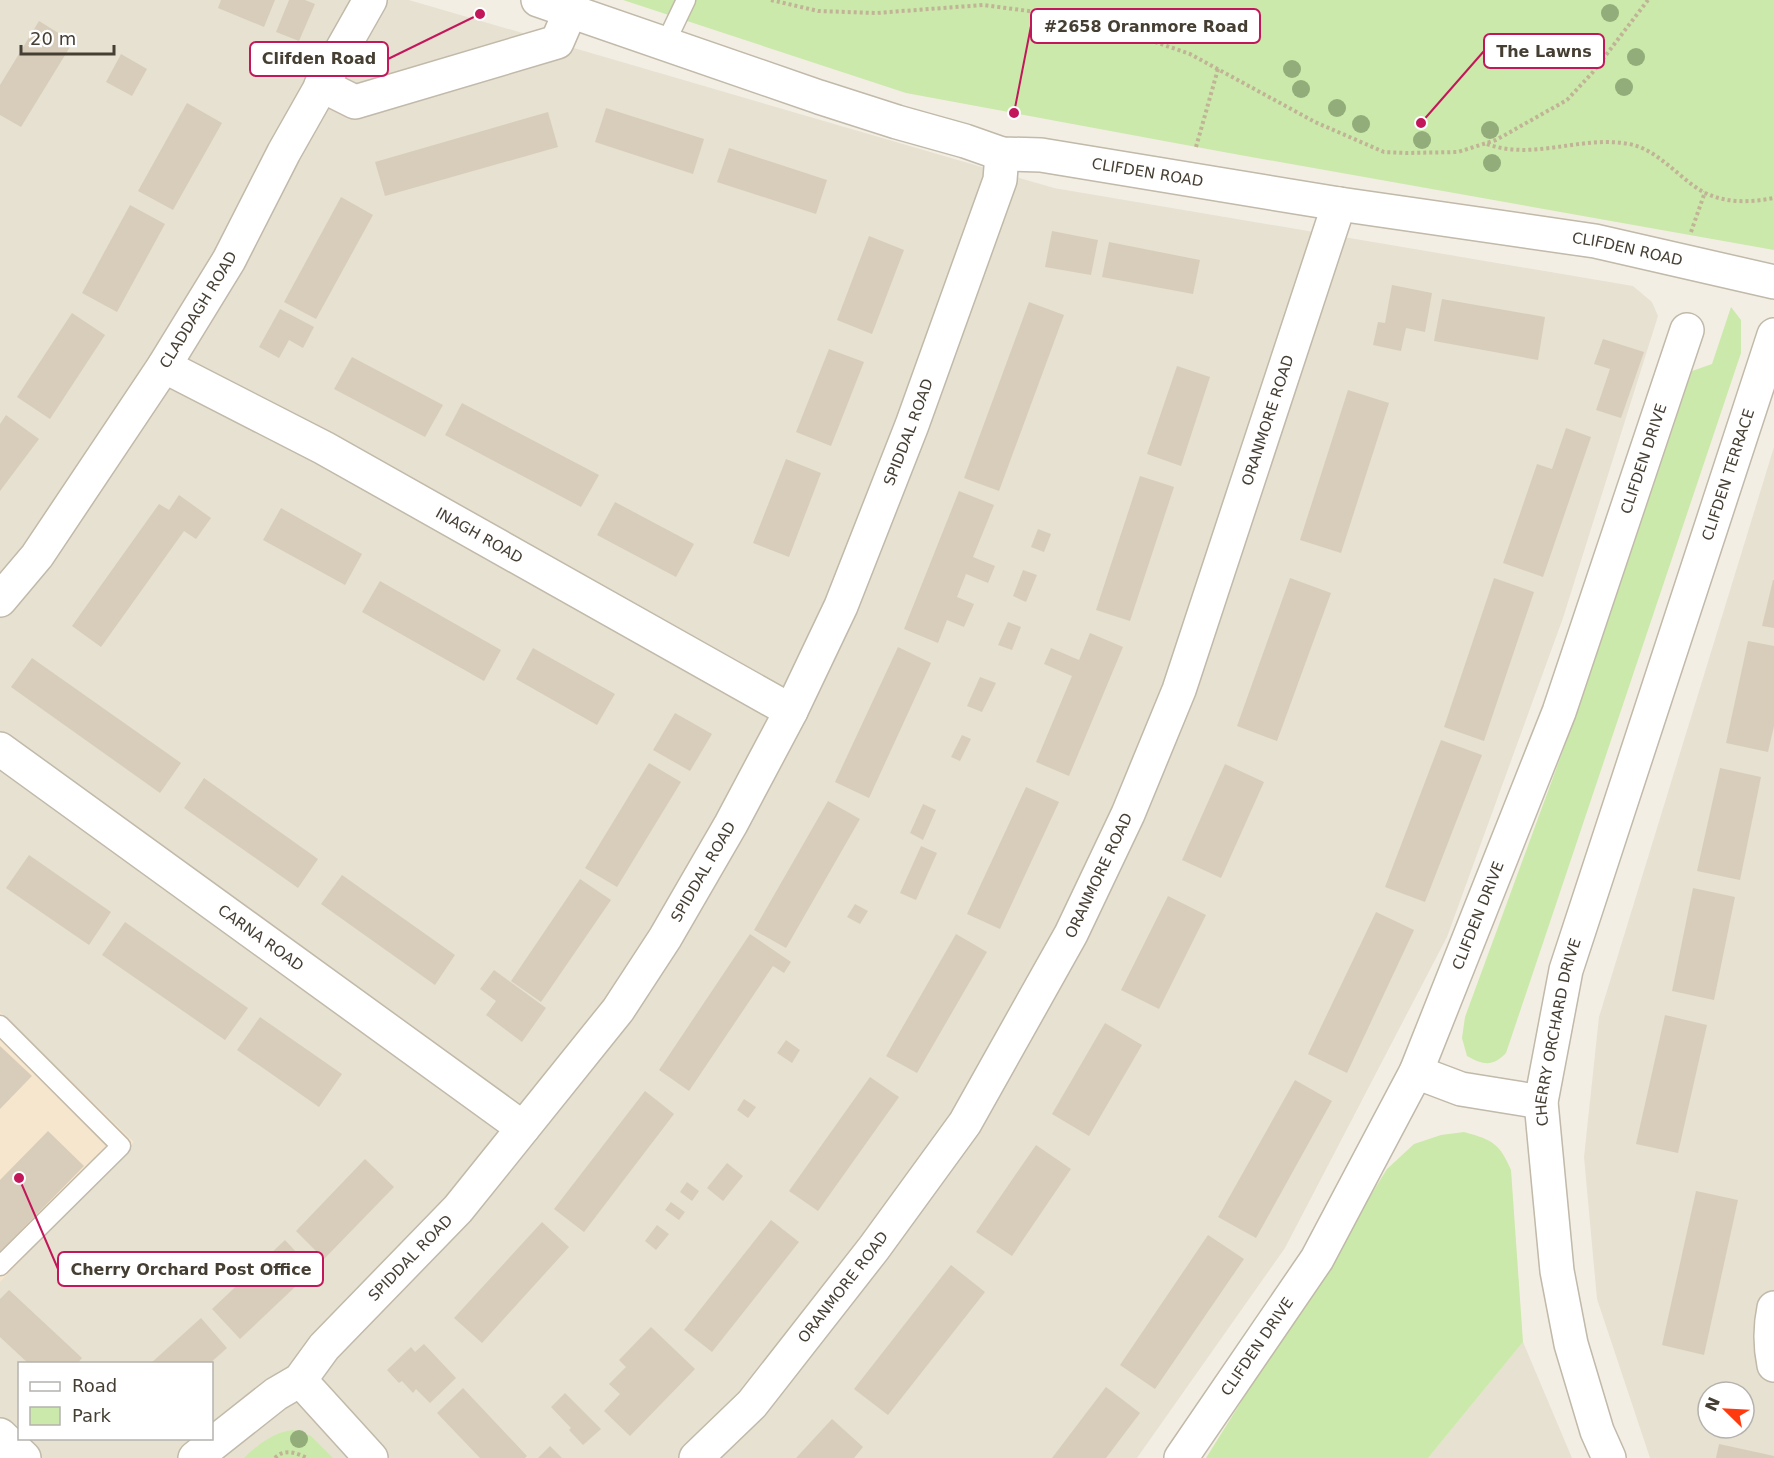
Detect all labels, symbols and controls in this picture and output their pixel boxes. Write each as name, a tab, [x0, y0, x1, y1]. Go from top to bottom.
callout: #2658 Oranmore Road	[1031, 9, 1260, 43]
text: #2658 Oranmore Road	[1044, 17, 1248, 36]
scale bar	[21, 18, 114, 56]
text: 20 m	[30, 28, 76, 49]
callout: The Lawns	[1484, 34, 1604, 68]
callout: Clifden Road	[250, 42, 388, 76]
text: The Lawns	[1496, 42, 1592, 61]
text: Clifden Road	[262, 49, 376, 68]
street label: CLIFDEN ROAD	[1090, 154, 1205, 191]
street label: CLIFDEN ROAD	[1571, 229, 1684, 270]
street label: CLADDAGH ROAD	[156, 248, 241, 371]
street label: ORANMORE ROAD	[1238, 353, 1298, 488]
street label: SPIDDAL ROAD	[880, 376, 937, 488]
street label: CLIFDEN DRIVE	[1617, 401, 1671, 516]
street label: CLIFDEN TERRACE	[1698, 406, 1758, 543]
street label: INAGH ROAD	[433, 504, 526, 567]
street label: ORANMORE ROAD	[1061, 810, 1136, 941]
street label: SPIDDAL ROAD	[667, 818, 739, 925]
street label: CLIFDEN DRIVE	[1449, 859, 1508, 972]
street label: CARNA ROAD	[214, 901, 307, 975]
street label: CHERRY ORCHARD DRIVE	[1532, 936, 1585, 1127]
street label: SPIDDAL ROAD	[365, 1211, 456, 1305]
street label: ORANMORE ROAD	[794, 1228, 892, 1347]
callout: Cherry Orchard Post Office	[58, 1252, 323, 1286]
text: Cherry Orchard Post Office	[70, 1260, 312, 1279]
street label: CLIFDEN DRIVE	[1217, 1294, 1297, 1399]
legend	[18, 1362, 213, 1440]
text: Road	[72, 1375, 117, 1396]
north arrow	[1696, 1380, 1756, 1440]
text: N	[1701, 1394, 1724, 1414]
text: Park	[72, 1405, 111, 1426]

